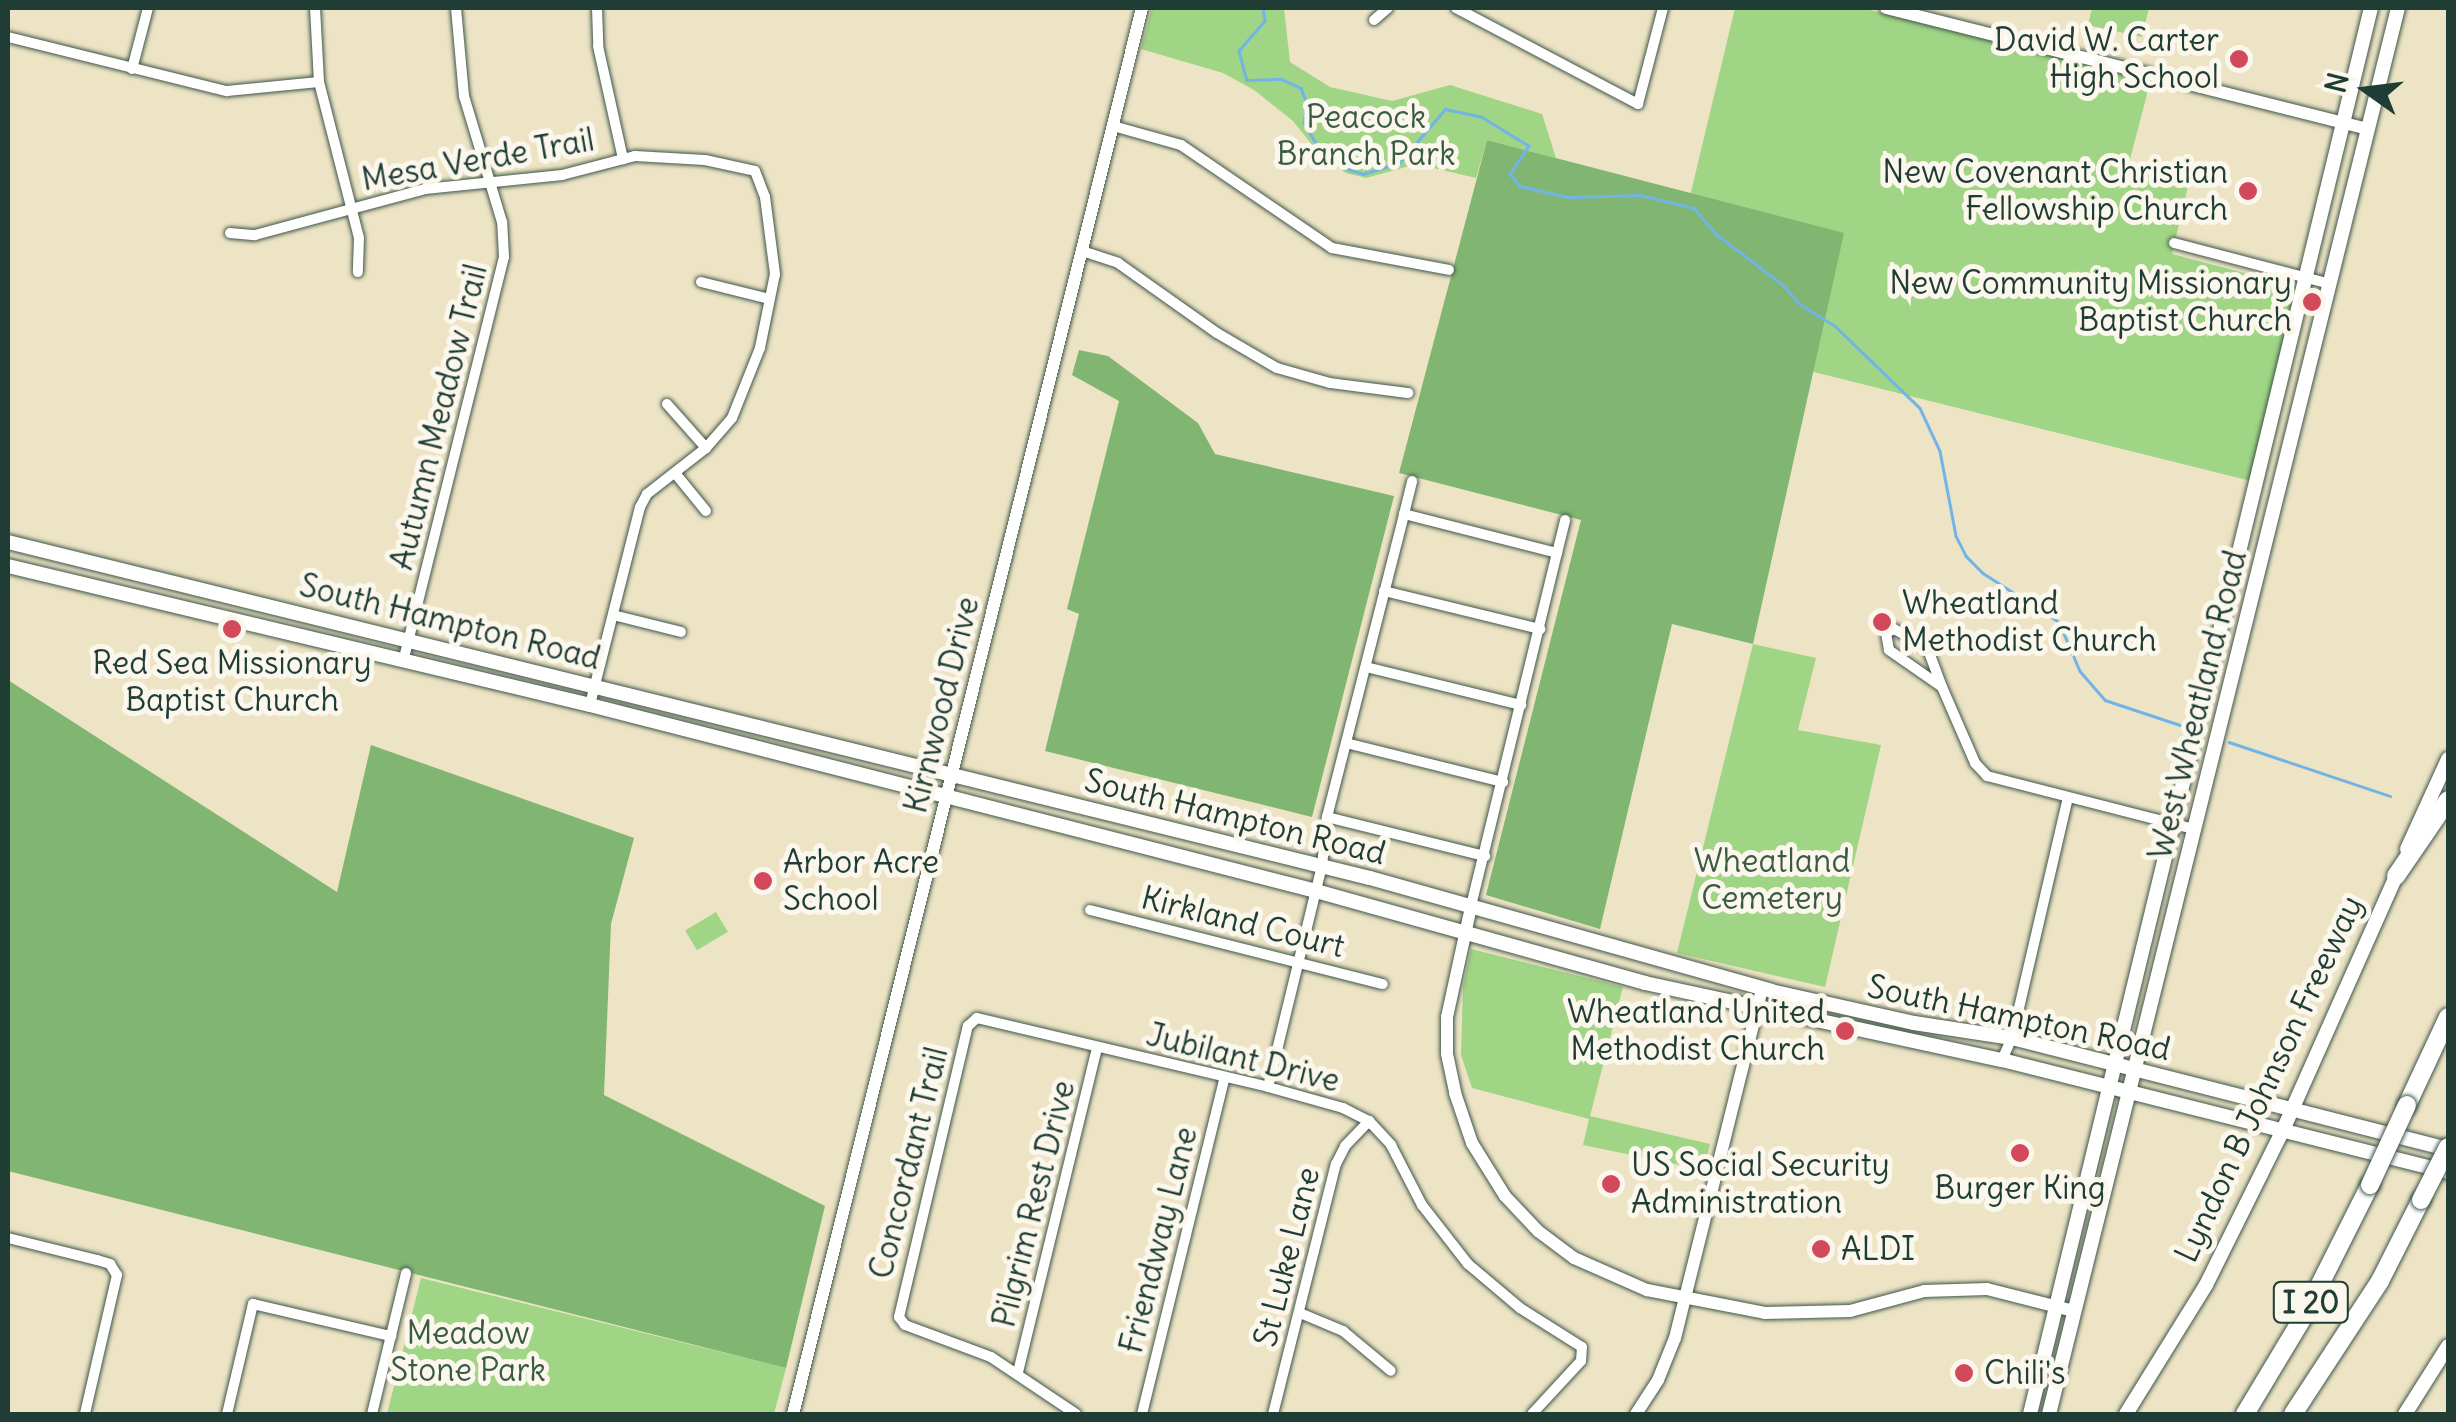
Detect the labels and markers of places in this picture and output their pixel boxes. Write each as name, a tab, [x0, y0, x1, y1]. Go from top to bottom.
place label: David W. Carter High School	[1994, 22, 2219, 97]
marker: David W. Carter High School	[2228, 48, 2250, 70]
place label: New Covenant Christian Fellowship Church	[1882, 154, 2228, 229]
marker: New Covenant Christian Fellowship Church	[2237, 180, 2259, 202]
place label: New Community Missionary Baptist Church	[1889, 265, 2292, 340]
marker: New Community Missionary Baptist Church	[2301, 291, 2323, 313]
place label: Wheatland Methodist Church	[1902, 585, 2157, 660]
marker: Wheatland Methodist Church	[1871, 611, 1893, 633]
marker: Red Sea Missionary Baptist Church	[221, 618, 243, 640]
place label: Red Sea Missionary Baptist Church	[92, 645, 372, 720]
place label: Arbor Acre School	[783, 844, 939, 919]
marker: Arbor Acre School	[752, 870, 774, 892]
place label: Wheatland United Methodist Church	[1567, 994, 1825, 1069]
marker: Wheatland United Methodist Church	[1834, 1020, 1856, 1042]
marker: Burger King	[2009, 1142, 2031, 1164]
place label: US Social Security Administration	[1631, 1147, 1890, 1222]
place label: Burger King	[1934, 1169, 2106, 1207]
marker: US Social Security Administration	[1600, 1173, 1622, 1195]
place label: ALDI	[1841, 1230, 1915, 1268]
marker: ALDI	[1810, 1238, 1832, 1260]
place label: Chili's	[1984, 1354, 2066, 1392]
marker: Chili's	[1953, 1362, 1975, 1384]

